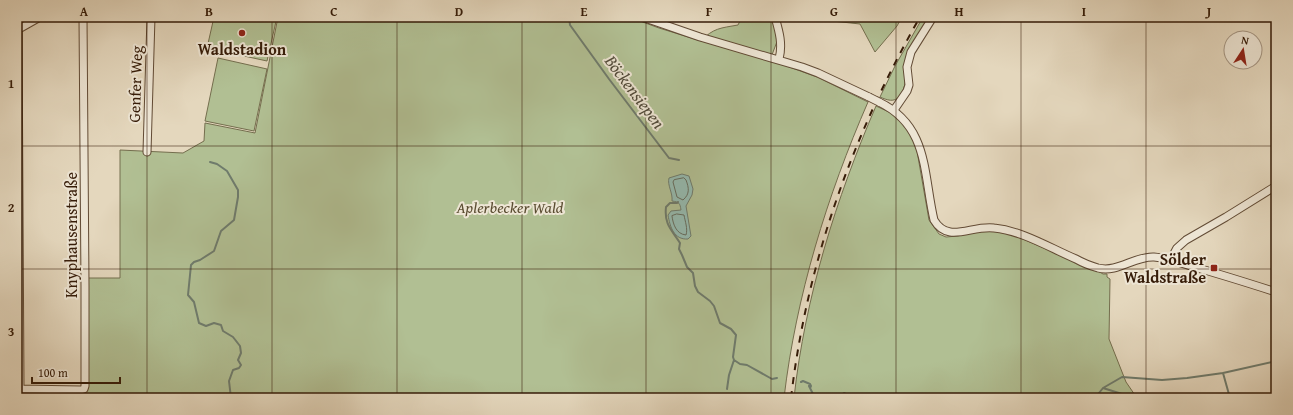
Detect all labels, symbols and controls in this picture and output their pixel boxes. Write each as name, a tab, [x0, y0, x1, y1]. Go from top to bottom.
text: A	[80, 2, 89, 21]
text: B	[205, 2, 213, 21]
text: C	[330, 2, 338, 21]
text: D	[455, 2, 463, 21]
text: E	[581, 2, 588, 21]
text: F	[706, 2, 713, 21]
text: G	[830, 2, 838, 21]
text: H	[954, 2, 964, 21]
text: I	[1082, 2, 1086, 21]
text: J	[1205, 2, 1212, 21]
marker: Waldstadion	[237, 28, 247, 38]
north arrow	[1223, 30, 1263, 70]
text: N	[1240, 32, 1251, 49]
place label: Waldstadion	[198, 37, 287, 61]
street label: Genfer Weg	[122, 45, 148, 123]
water label: Böckensiepen	[599, 49, 672, 134]
text: 1	[8, 74, 14, 93]
street label: Knyphausenstraße	[59, 172, 83, 298]
park label: Aplerbecker Wald	[455, 195, 564, 219]
text: 2	[8, 198, 15, 217]
place label: Sölder Waldstraße	[1124, 247, 1207, 289]
marker: Sölder Waldstraße	[1209, 263, 1219, 273]
text: 3	[8, 322, 14, 341]
scale bar	[32, 359, 120, 385]
text: 100 m	[38, 364, 68, 381]

